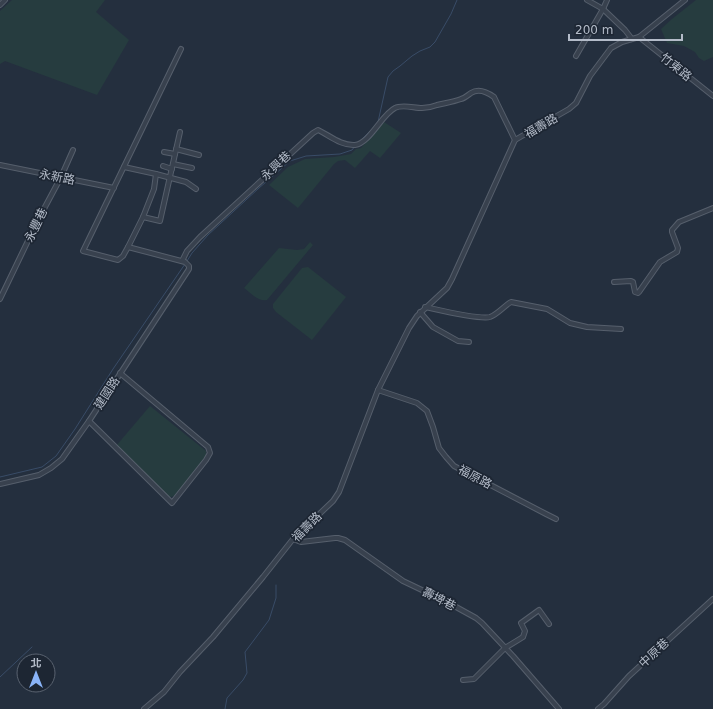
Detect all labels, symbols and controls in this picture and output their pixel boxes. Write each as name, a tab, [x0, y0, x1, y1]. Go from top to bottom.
scale bar	[569, 16, 682, 42]
text: 200 m	[575, 23, 613, 37]
street label: 竹東路	[658, 50, 694, 84]
street label: 福壽路	[522, 111, 560, 141]
street label: 永興巷	[258, 149, 294, 183]
street label: 永新路	[38, 167, 76, 187]
street label: 永豐巷	[22, 206, 50, 244]
street label: 建國路	[91, 374, 123, 412]
street label: 福原路	[456, 462, 494, 492]
street label: 福壽路	[289, 509, 325, 545]
street label: 壽埤巷	[420, 585, 458, 613]
street label: 中原巷	[636, 636, 672, 670]
north arrow	[16, 653, 56, 693]
text: 北	[31, 657, 42, 670]

